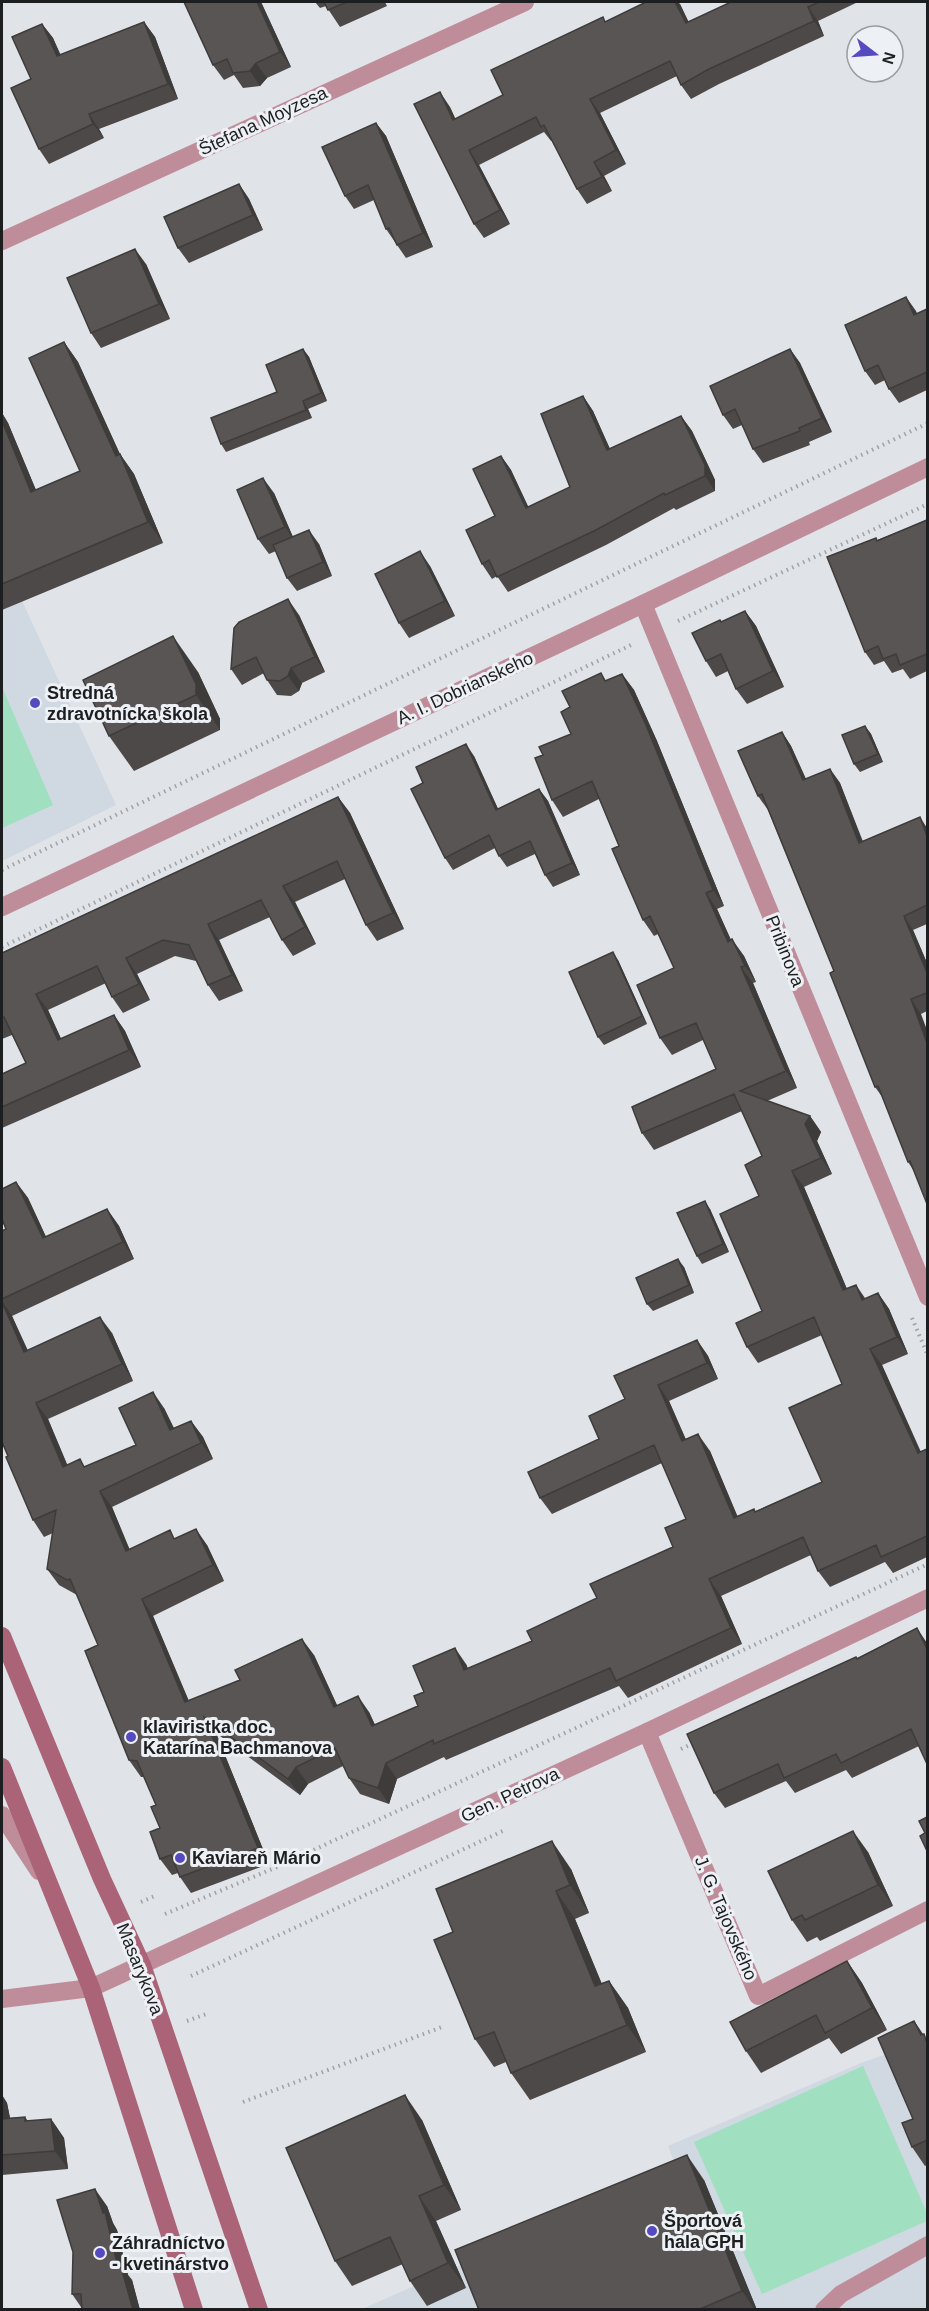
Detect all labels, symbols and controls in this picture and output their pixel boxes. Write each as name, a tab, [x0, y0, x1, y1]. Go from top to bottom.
north arrow	[845, 24, 905, 84]
text: N	[879, 50, 899, 66]
street label: Štefana Moyzesa	[195, 81, 331, 159]
street label: A. I. Dobrianskeho	[394, 648, 536, 728]
place label: Stredná zdravotnícka škola	[47, 683, 209, 724]
marker: Stredná zdravotnícka škola	[28, 696, 42, 710]
street label: Pribinova	[762, 912, 809, 990]
place label: klaviristka doc. Katarína Bachmanova	[143, 1717, 333, 1758]
marker: klaviristka doc. Katarína Bachmanova	[124, 1730, 138, 1744]
street label: Gen. Petrova	[458, 1763, 563, 1826]
place label: Kaviareň Mário	[192, 1848, 321, 1868]
marker: Kaviareň Mário	[173, 1851, 187, 1865]
street label: J. G. Tajovského	[691, 1853, 761, 1983]
street label: Masarykova	[113, 1920, 168, 2019]
place label: Športová hala GPH	[664, 2210, 744, 2252]
marker: Športová hala GPH	[645, 2224, 659, 2238]
place label: Záhradníctvo - kvetinárstvo	[112, 2233, 229, 2274]
marker: Záhradníctvo - kvetinárstvo	[93, 2246, 107, 2260]

